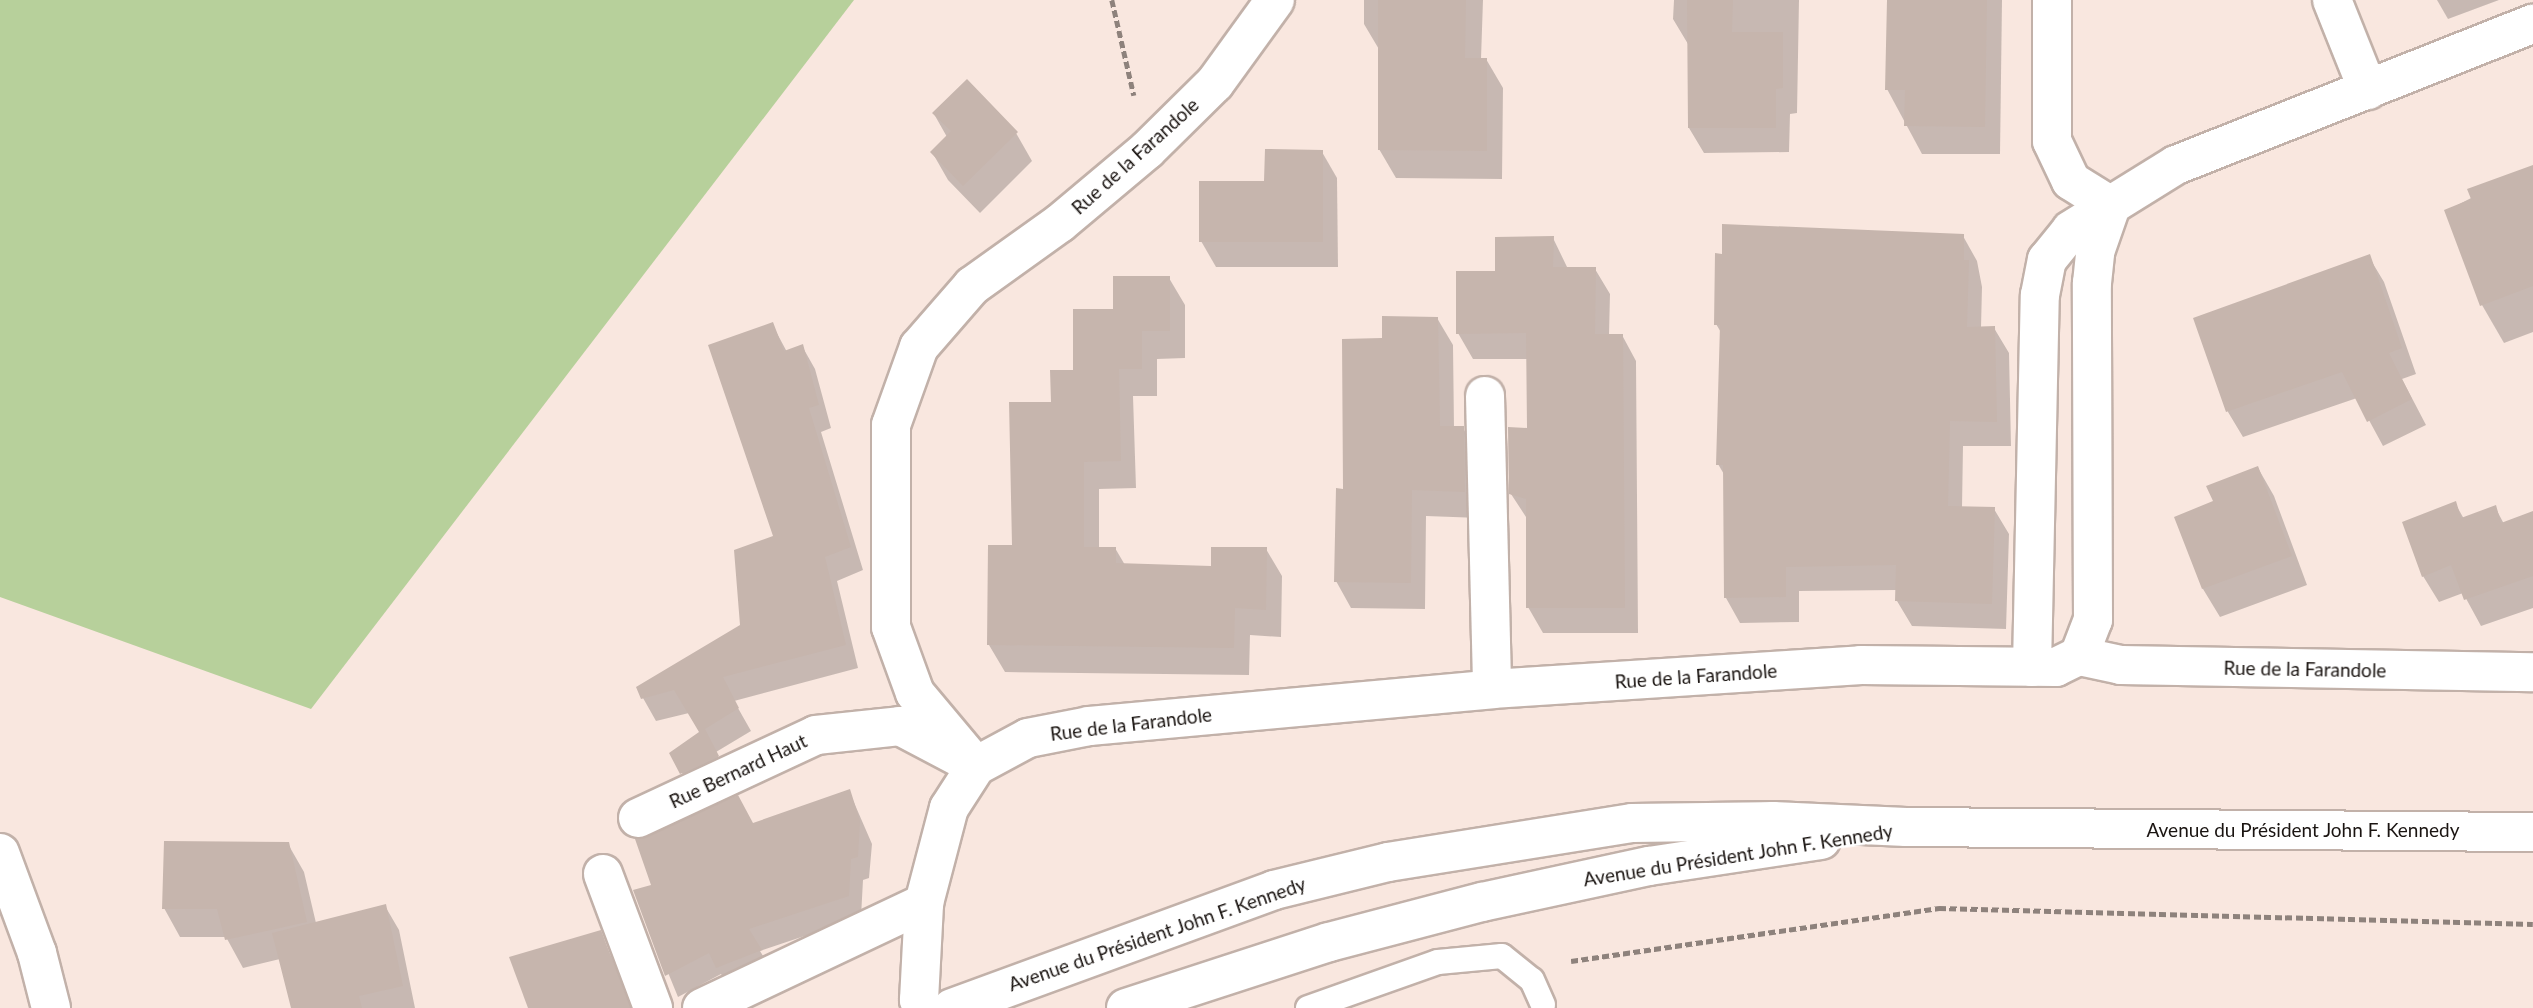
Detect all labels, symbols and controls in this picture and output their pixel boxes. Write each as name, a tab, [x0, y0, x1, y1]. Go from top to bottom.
street label: Rue de la Farandole	[1067, 93, 1203, 219]
street label: Rue de la Farandole	[2223, 656, 2387, 682]
street label: Rue de la Farandole	[1614, 659, 1778, 693]
street label: Rue de la Farandole	[1049, 703, 1213, 745]
street label: Rue Bernard Haut	[666, 729, 810, 813]
street label: Avenue du Président John F. Kennedy	[1581, 819, 1895, 891]
street label: Avenue du Président John F. Kennedy	[2146, 819, 2460, 841]
street label: Avenue du Président John F. Kennedy	[1005, 872, 1309, 996]

